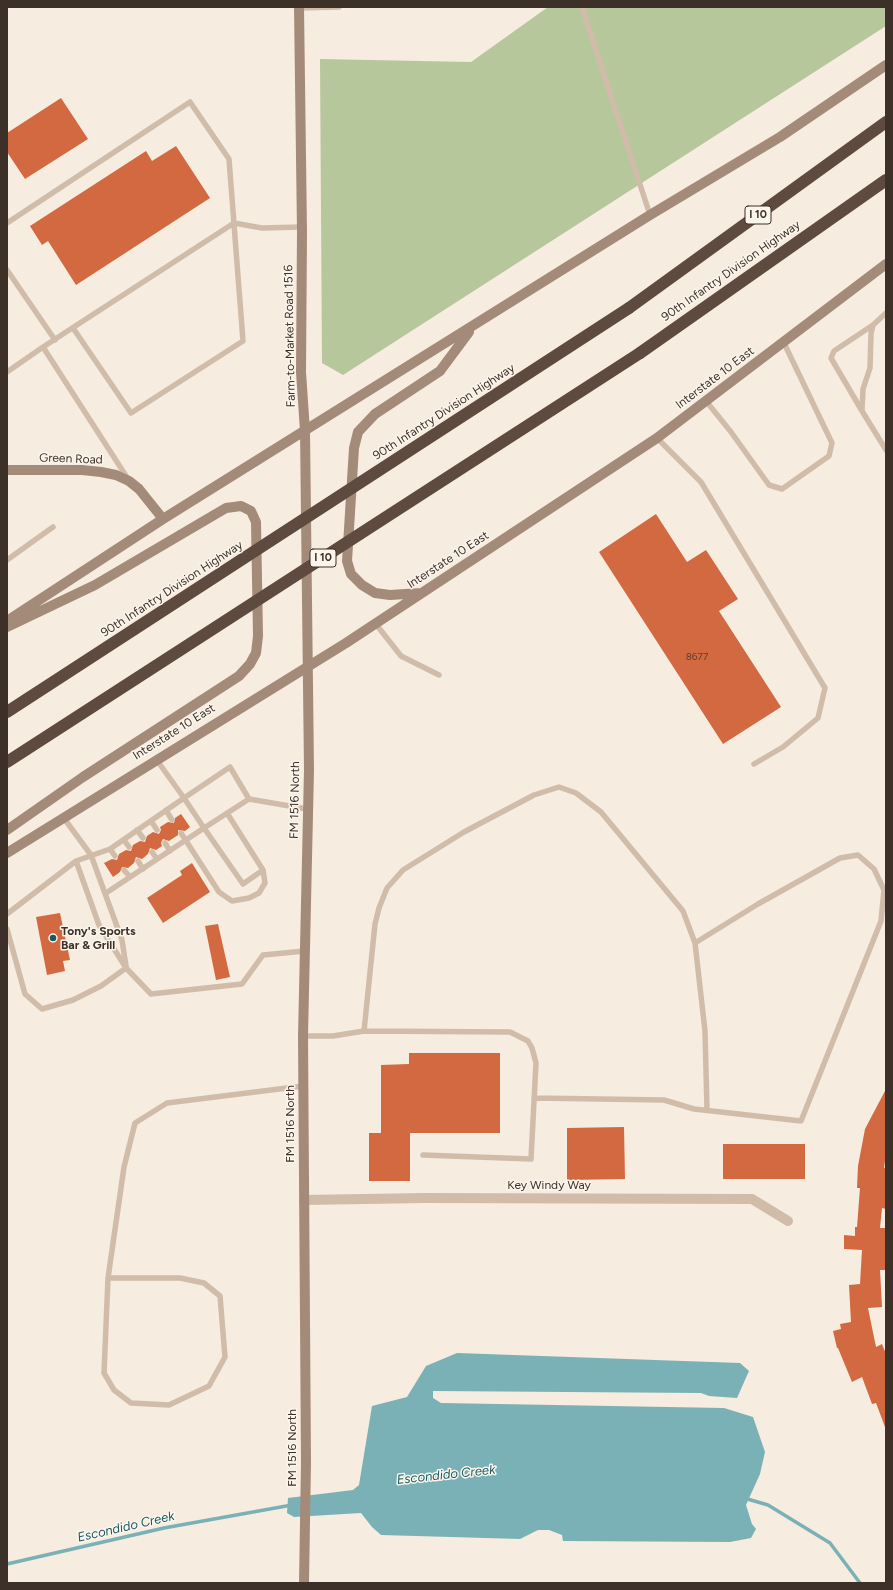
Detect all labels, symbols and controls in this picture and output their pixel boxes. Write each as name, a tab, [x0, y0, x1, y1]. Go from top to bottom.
road number: I 10	[745, 206, 771, 224]
street label: 90th Infantry Division Highway	[659, 218, 803, 324]
street label: Farm-to-Market Road 1516	[282, 265, 298, 407]
street label: Interstate 10 East	[673, 344, 757, 412]
street label: 90th Infantry Division Highway	[371, 361, 517, 463]
street label: Green Road	[39, 451, 103, 467]
street label: Interstate 10 East	[405, 528, 491, 592]
street label: 90th Infantry Division Highway	[99, 538, 245, 640]
road number: I 10	[310, 549, 336, 567]
house number: 8677	[686, 651, 708, 663]
street label: Interstate 10 East	[130, 701, 218, 763]
street label: FM 1516 North	[287, 761, 303, 839]
place label: Tony's Sports Bar & Grill	[61, 924, 136, 952]
marker: Tony's Sports Bar & Grill	[48, 933, 58, 943]
street label: FM 1516 North	[283, 1085, 297, 1163]
street label: Key Windy Way	[507, 1178, 591, 1192]
street label: FM 1516 North	[285, 1409, 299, 1487]
water label: Escondido Creek	[396, 1462, 496, 1488]
water label: Escondido Creek	[76, 1508, 176, 1546]

